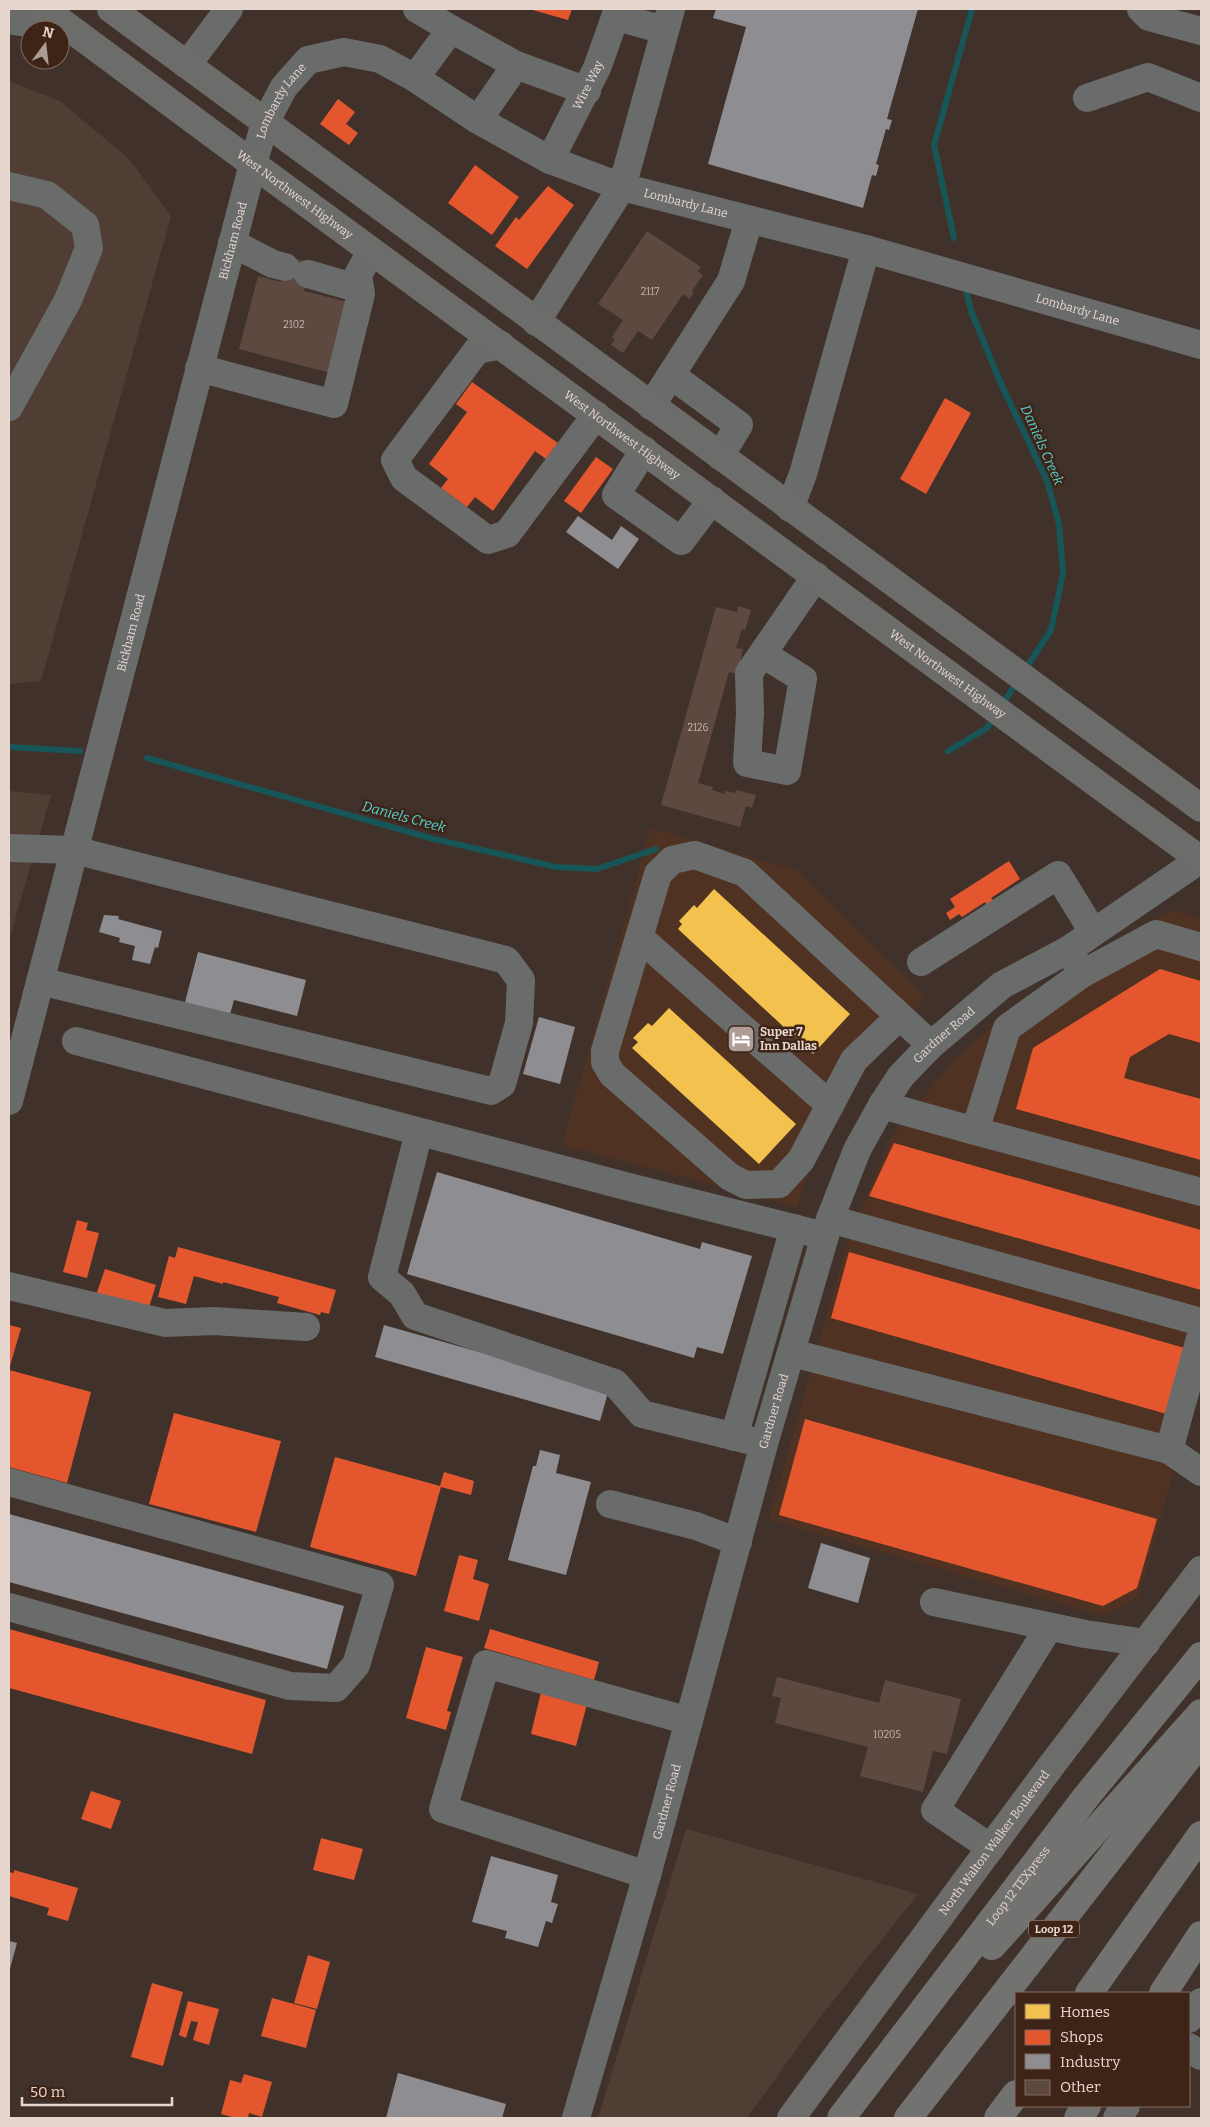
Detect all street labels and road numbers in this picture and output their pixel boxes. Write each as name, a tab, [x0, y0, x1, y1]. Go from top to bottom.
street label: Wire Way	[570, 58, 606, 112]
street label: Lombardy Lane	[254, 60, 309, 140]
street label: West Northwest Highway	[234, 147, 356, 242]
street label: Lombardy Lane	[642, 186, 729, 221]
street label: Bickham Road	[216, 200, 250, 281]
street label: Lombardy Lane	[1034, 291, 1121, 328]
street label: West Northwest Highway	[561, 388, 683, 483]
street label: Bickham Road	[114, 592, 148, 673]
street label: West Northwest Highway	[887, 627, 1009, 722]
street label: Gardner Road	[910, 1004, 978, 1066]
street label: Gardner Road	[756, 1372, 791, 1450]
street label: Gardner Road	[650, 1763, 684, 1841]
street label: North Walton Walker Boulevard	[936, 1768, 1052, 1918]
street label: Loop 12 TEXpress	[984, 1842, 1054, 1928]
road number: Loop 12	[1029, 1920, 1079, 1938]

